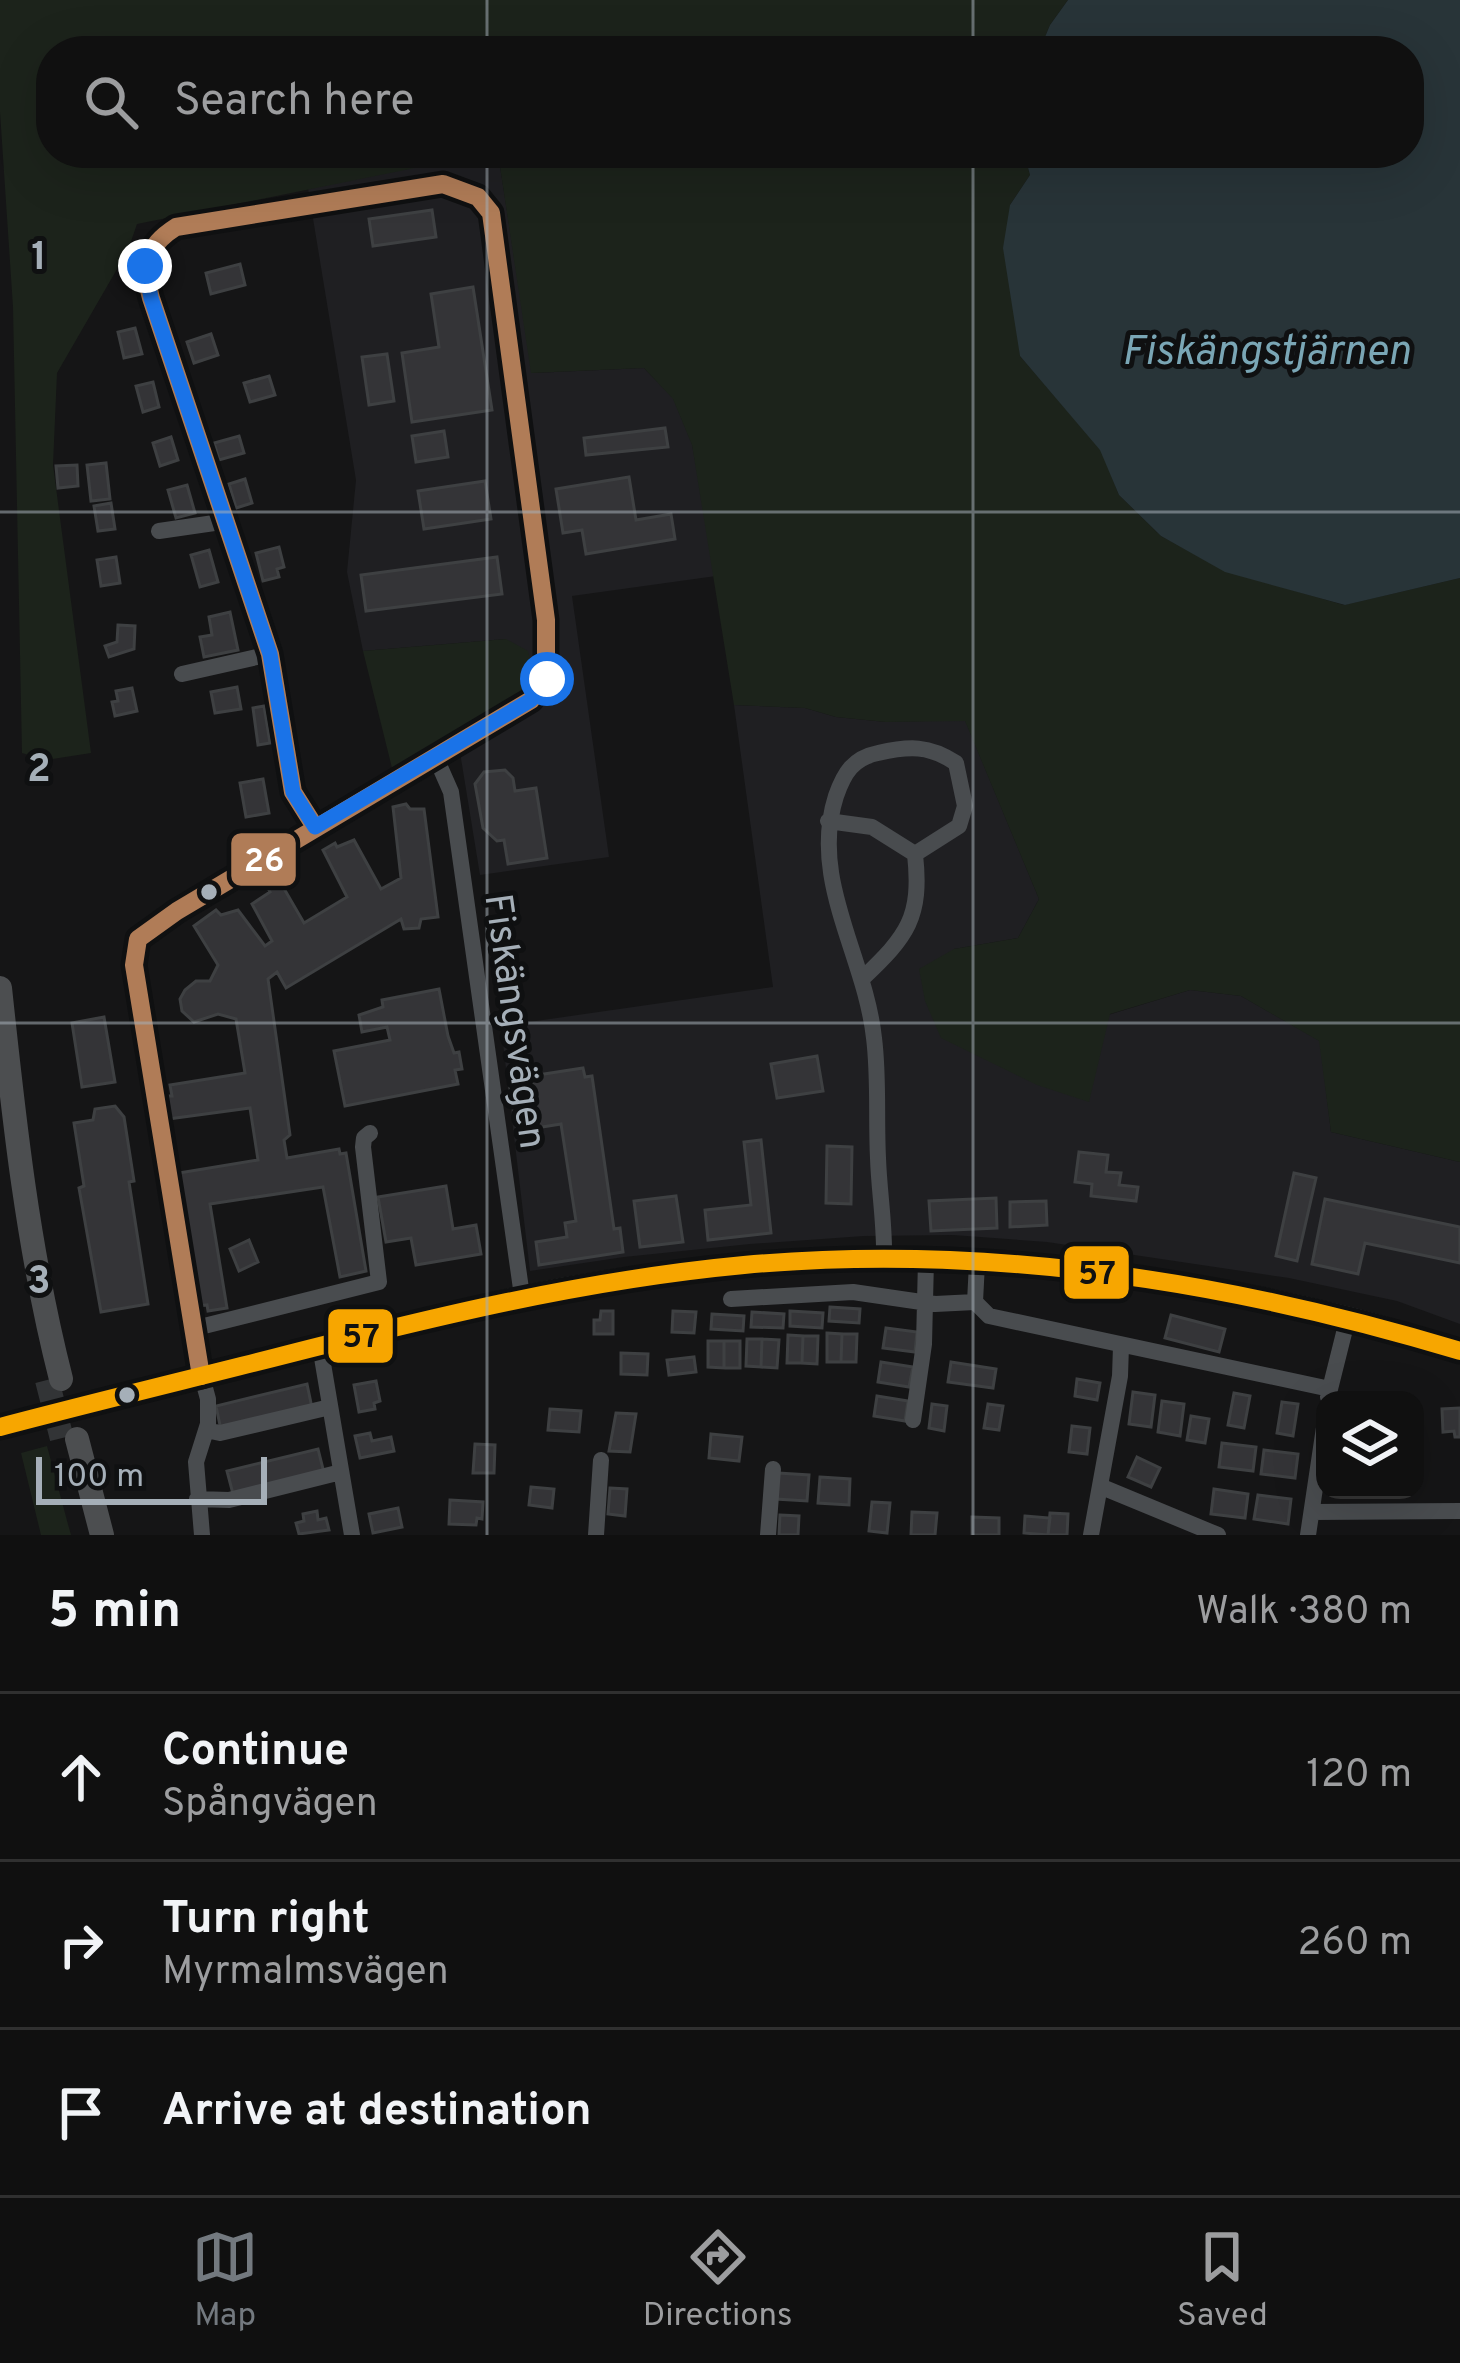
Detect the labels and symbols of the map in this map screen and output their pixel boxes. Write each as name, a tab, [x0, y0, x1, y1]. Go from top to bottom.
text: 1	[31, 235, 47, 284]
route end	[118, 239, 172, 293]
water label: Fiskängstjärnen	[1122, 327, 1411, 380]
route start	[520, 652, 574, 706]
text: 2	[27, 747, 51, 796]
line badge: 26	[229, 831, 298, 888]
text: 26	[244, 842, 284, 884]
unlabelled marker	[198, 881, 220, 903]
street label: Fiskängsvägen	[470, 891, 555, 1152]
line badge: 57	[1062, 1244, 1131, 1301]
text: 57	[1078, 1255, 1116, 1297]
text: 3	[27, 1259, 51, 1308]
line badge: 57	[326, 1307, 395, 1365]
text: 57	[342, 1318, 380, 1360]
unlabelled marker	[116, 1384, 138, 1406]
scale bar	[36, 1451, 267, 1504]

